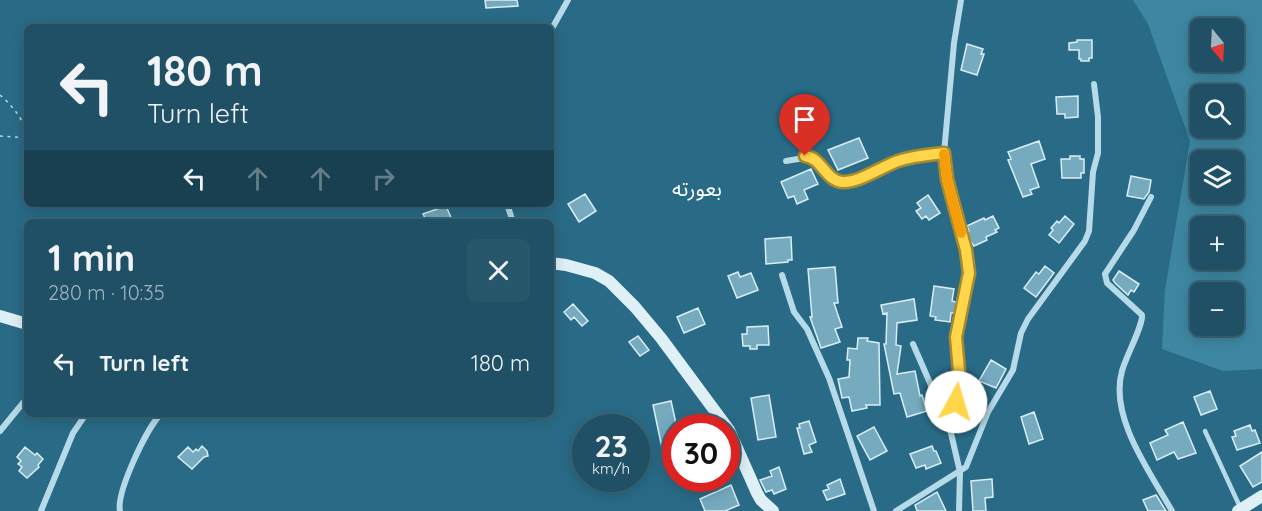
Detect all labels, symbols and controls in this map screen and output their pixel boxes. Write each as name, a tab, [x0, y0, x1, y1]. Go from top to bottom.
north arrow	[1190, 18, 1244, 72]
map controls	[1190, 18, 1244, 336]
text: 180 m	[147, 44, 263, 97]
icon: left	[48, 48, 126, 126]
button: search	[1190, 84, 1244, 138]
pin	[779, 94, 830, 156]
text: Turn left	[147, 96, 249, 130]
icon: arrive	[788, 103, 821, 136]
button: layers	[1190, 150, 1244, 204]
icon: left	[178, 162, 211, 195]
icon: ahead	[241, 162, 274, 195]
icon: ahead	[304, 162, 337, 195]
icon: right	[367, 162, 400, 195]
district label: بعورته	[672, 175, 722, 201]
button: +	[1190, 216, 1244, 270]
text: 1 min	[48, 235, 135, 280]
button: close	[467, 239, 530, 302]
text: 280 m · 10:35	[48, 280, 165, 305]
button: −	[1190, 282, 1244, 336]
icon: left	[48, 347, 81, 380]
text: Turn left	[99, 349, 189, 377]
text: 180 m	[471, 349, 530, 377]
position arrow	[924, 370, 988, 434]
speed limit sign: 30	[662, 414, 740, 492]
text: 23	[594, 427, 628, 465]
text: km/h	[592, 459, 630, 478]

